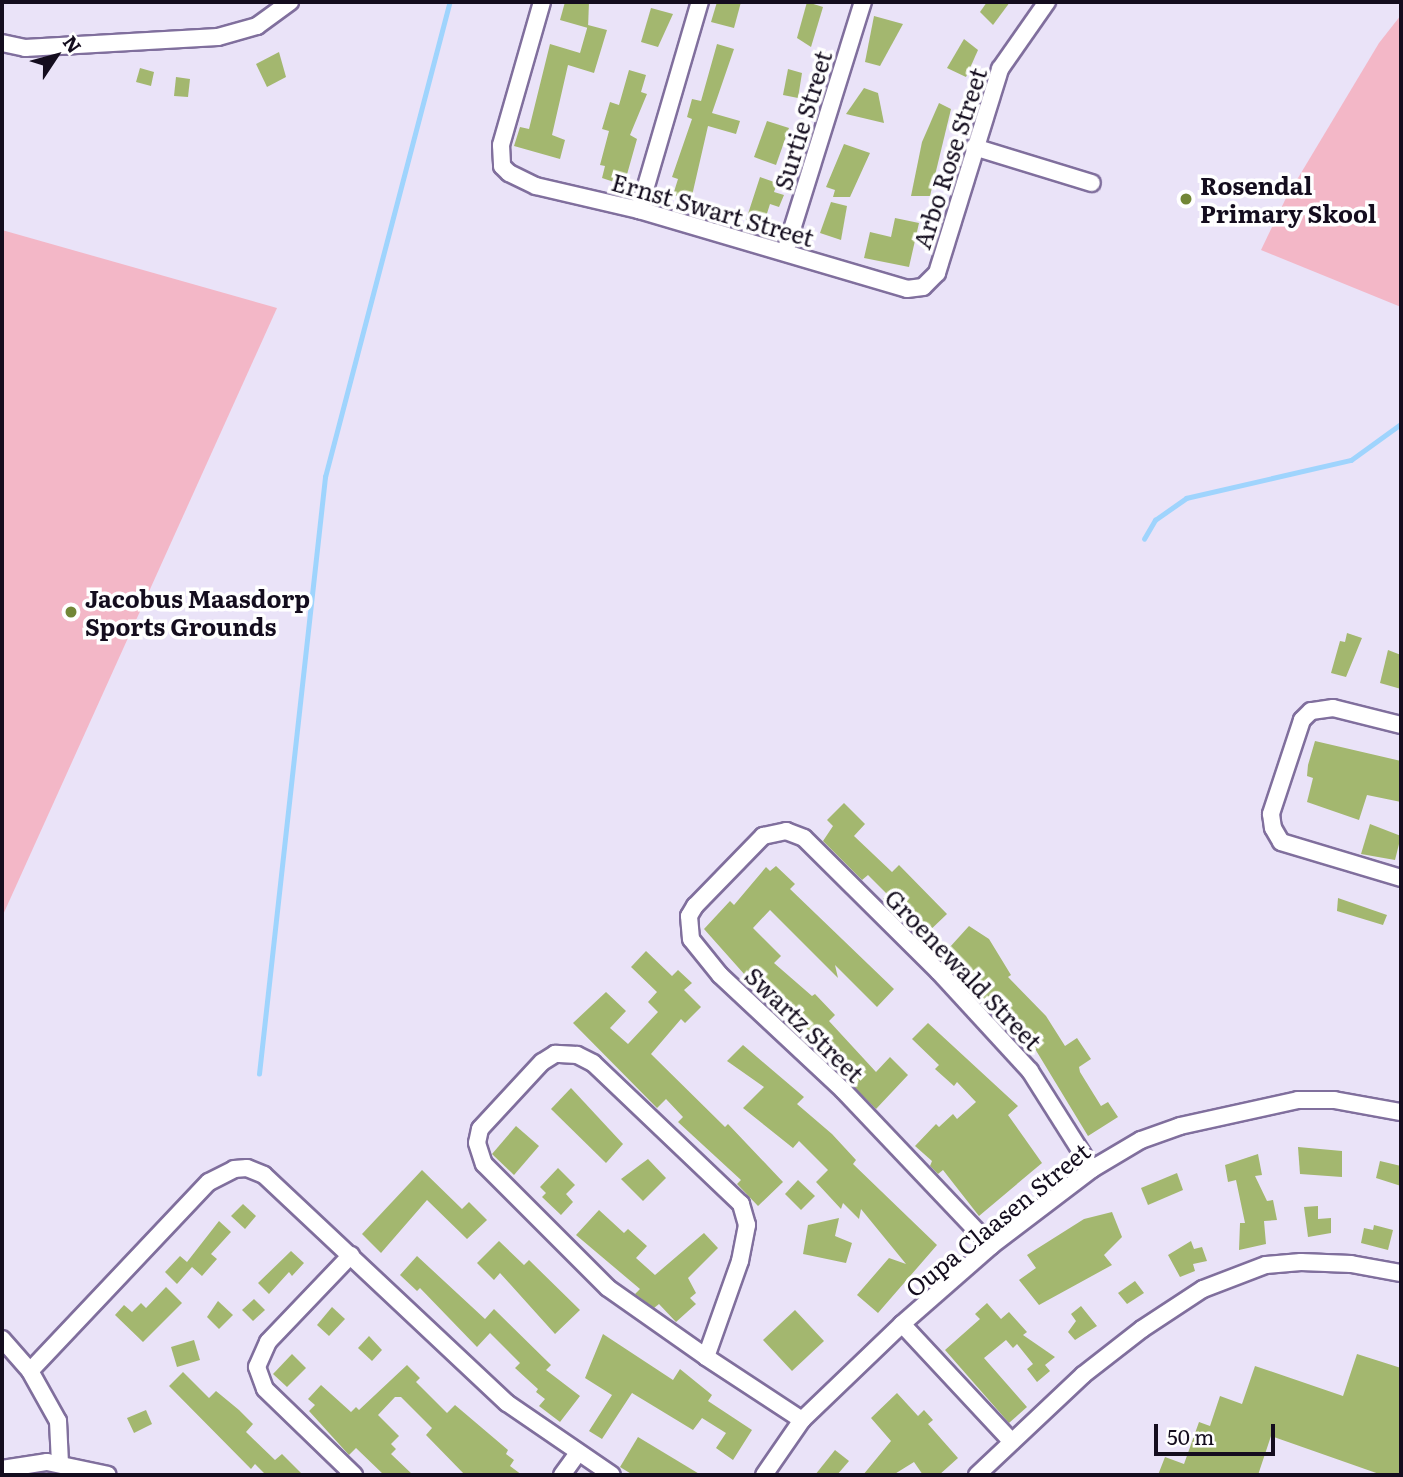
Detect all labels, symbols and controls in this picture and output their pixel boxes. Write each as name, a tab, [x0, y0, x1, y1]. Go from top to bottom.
north arrow	[21, 21, 91, 91]
text: N	[57, 29, 89, 58]
street label: Surtie Street	[767, 47, 837, 193]
street label: Arbo Rose Street	[906, 64, 992, 252]
street label: Ernst Swart Street	[609, 166, 817, 252]
place label: Rosendal Primary Skool	[1200, 171, 1376, 227]
marker: Rosendal Primary Skool	[1178, 191, 1194, 207]
place label: Jacobus Maasdorp Sports Grounds	[85, 584, 310, 640]
marker: Jacobus Maasdorp Sports Grounds	[63, 604, 79, 620]
street label: Groenewald Street	[880, 883, 1048, 1055]
street label: Swartz Street	[740, 960, 870, 1088]
street label: Oupa Claasen Street	[899, 1136, 1095, 1302]
scale bar	[1158, 1410, 1279, 1454]
text: 50 m	[1167, 1420, 1214, 1451]

